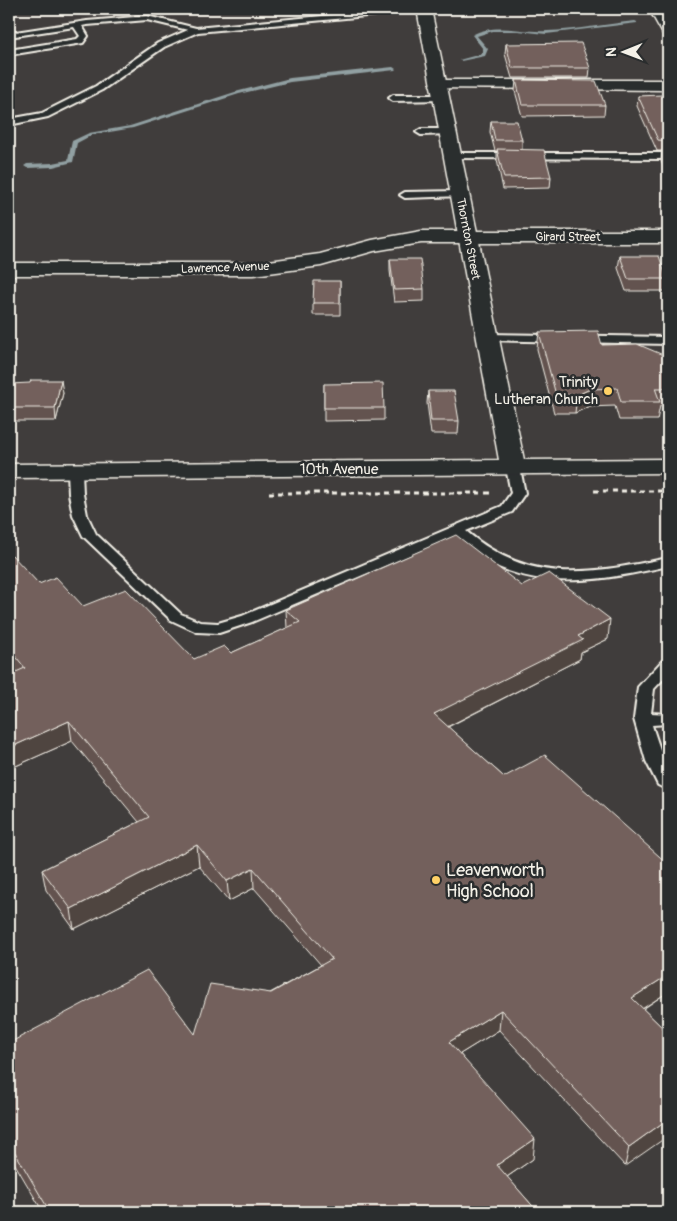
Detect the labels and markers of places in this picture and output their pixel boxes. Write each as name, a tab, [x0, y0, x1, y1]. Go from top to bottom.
place label: Trinity Lutheran Church	[494, 373, 599, 409]
marker: Trinity Lutheran Church	[602, 385, 614, 397]
place label: Leavenworth High School	[446, 859, 544, 903]
marker: Leavenworth High School	[430, 874, 442, 886]

